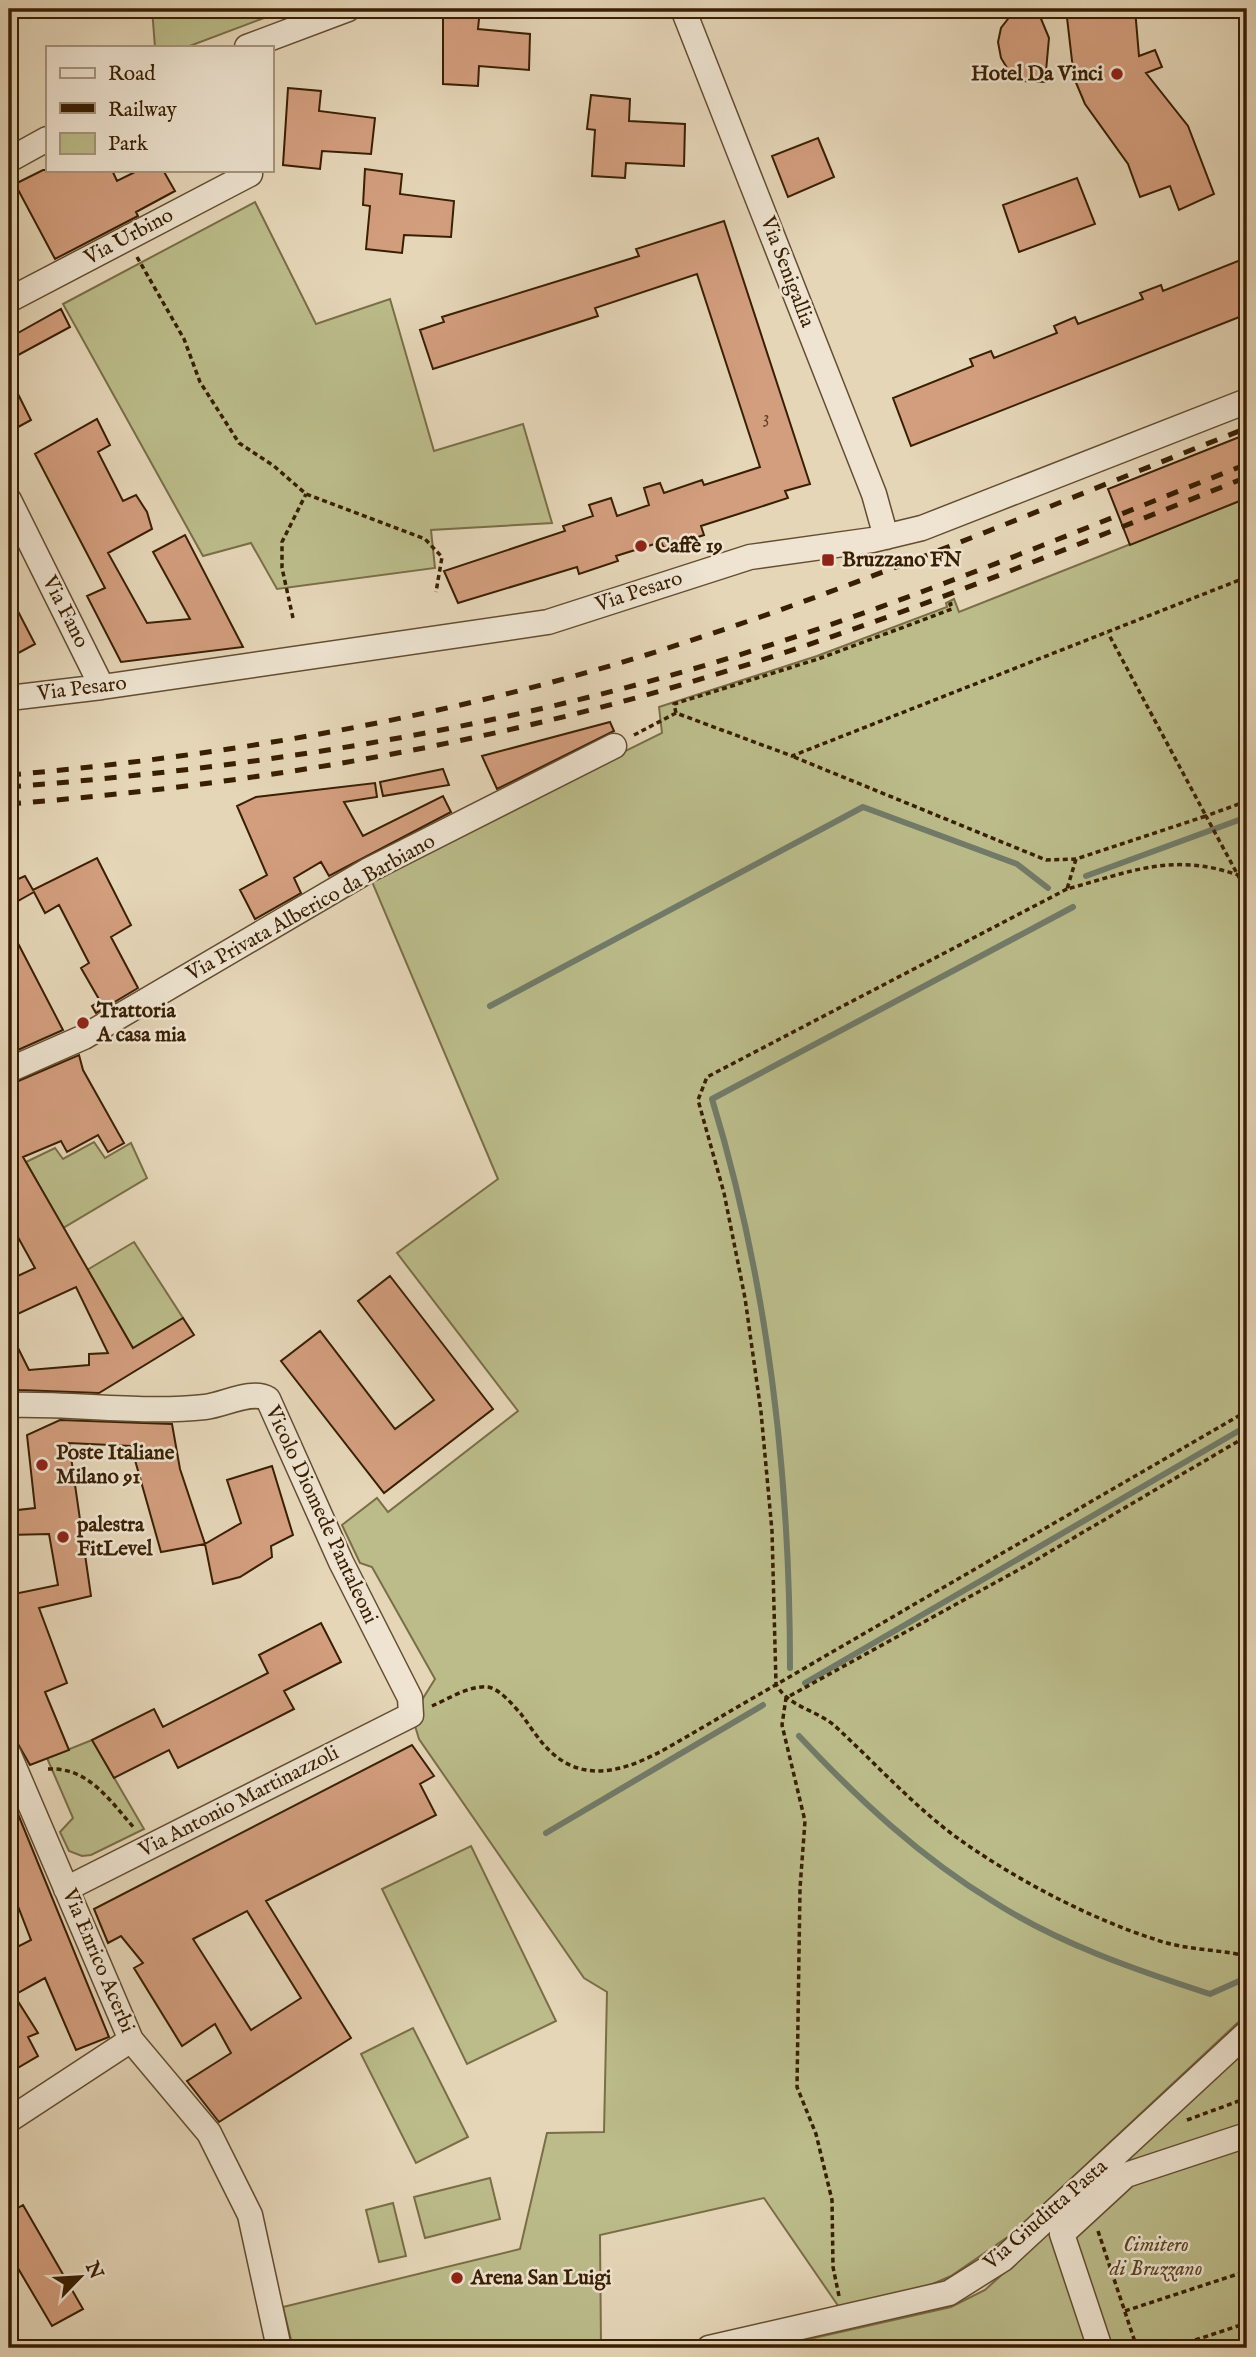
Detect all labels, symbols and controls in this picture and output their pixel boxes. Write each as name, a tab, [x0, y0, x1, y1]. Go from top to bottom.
legend	[46, 46, 273, 172]
text: Road	[108, 61, 156, 88]
place label: Hotel Da Vinci	[971, 61, 1103, 88]
marker: Hotel Da Vinci	[1109, 66, 1125, 82]
text: Railway	[108, 97, 178, 124]
text: Park	[108, 131, 149, 158]
street label: Via Urbino	[79, 202, 178, 272]
street label: Via Senigallia	[753, 212, 821, 332]
house number: 3	[763, 407, 769, 430]
place label: Caffè 19	[655, 533, 723, 560]
marker: Caffè 19	[633, 538, 649, 554]
place label: Bruzzano FN	[842, 547, 962, 574]
marker: Bruzzano FN	[820, 552, 836, 568]
street label: Via Pesaro	[591, 565, 686, 619]
street label: Via Fano	[35, 570, 95, 653]
street label: Via Pesaro	[35, 670, 128, 708]
street label: Via Privata Alberico da Barbiano	[181, 828, 440, 988]
place label: Trattoria A casa mia	[96, 998, 187, 1049]
marker: Trattoria A casa mia	[75, 1015, 91, 1031]
street label: Vicolo Diomede Pantaleoni	[258, 1401, 383, 1628]
place label: Poste Italiane Milano 91	[56, 1440, 175, 1491]
marker: Poste Italiane Milano 91	[34, 1457, 50, 1473]
place label: palestra FitLevel	[76, 1512, 154, 1563]
marker: palestra FitLevel	[55, 1529, 71, 1545]
street label: Via Antonio Martinazzoli	[134, 1740, 344, 1865]
street label: Via Enrico Acerbi	[55, 1884, 141, 2037]
street label: Via Giuditta Pasta	[978, 2153, 1114, 2277]
park label: Cimitero di Bruzzano	[1109, 2232, 1202, 2283]
north arrow	[46, 2242, 116, 2312]
text: N	[79, 2257, 108, 2284]
place label: Arena San Luigi	[470, 2265, 612, 2292]
marker: Arena San Luigi	[449, 2270, 465, 2286]

